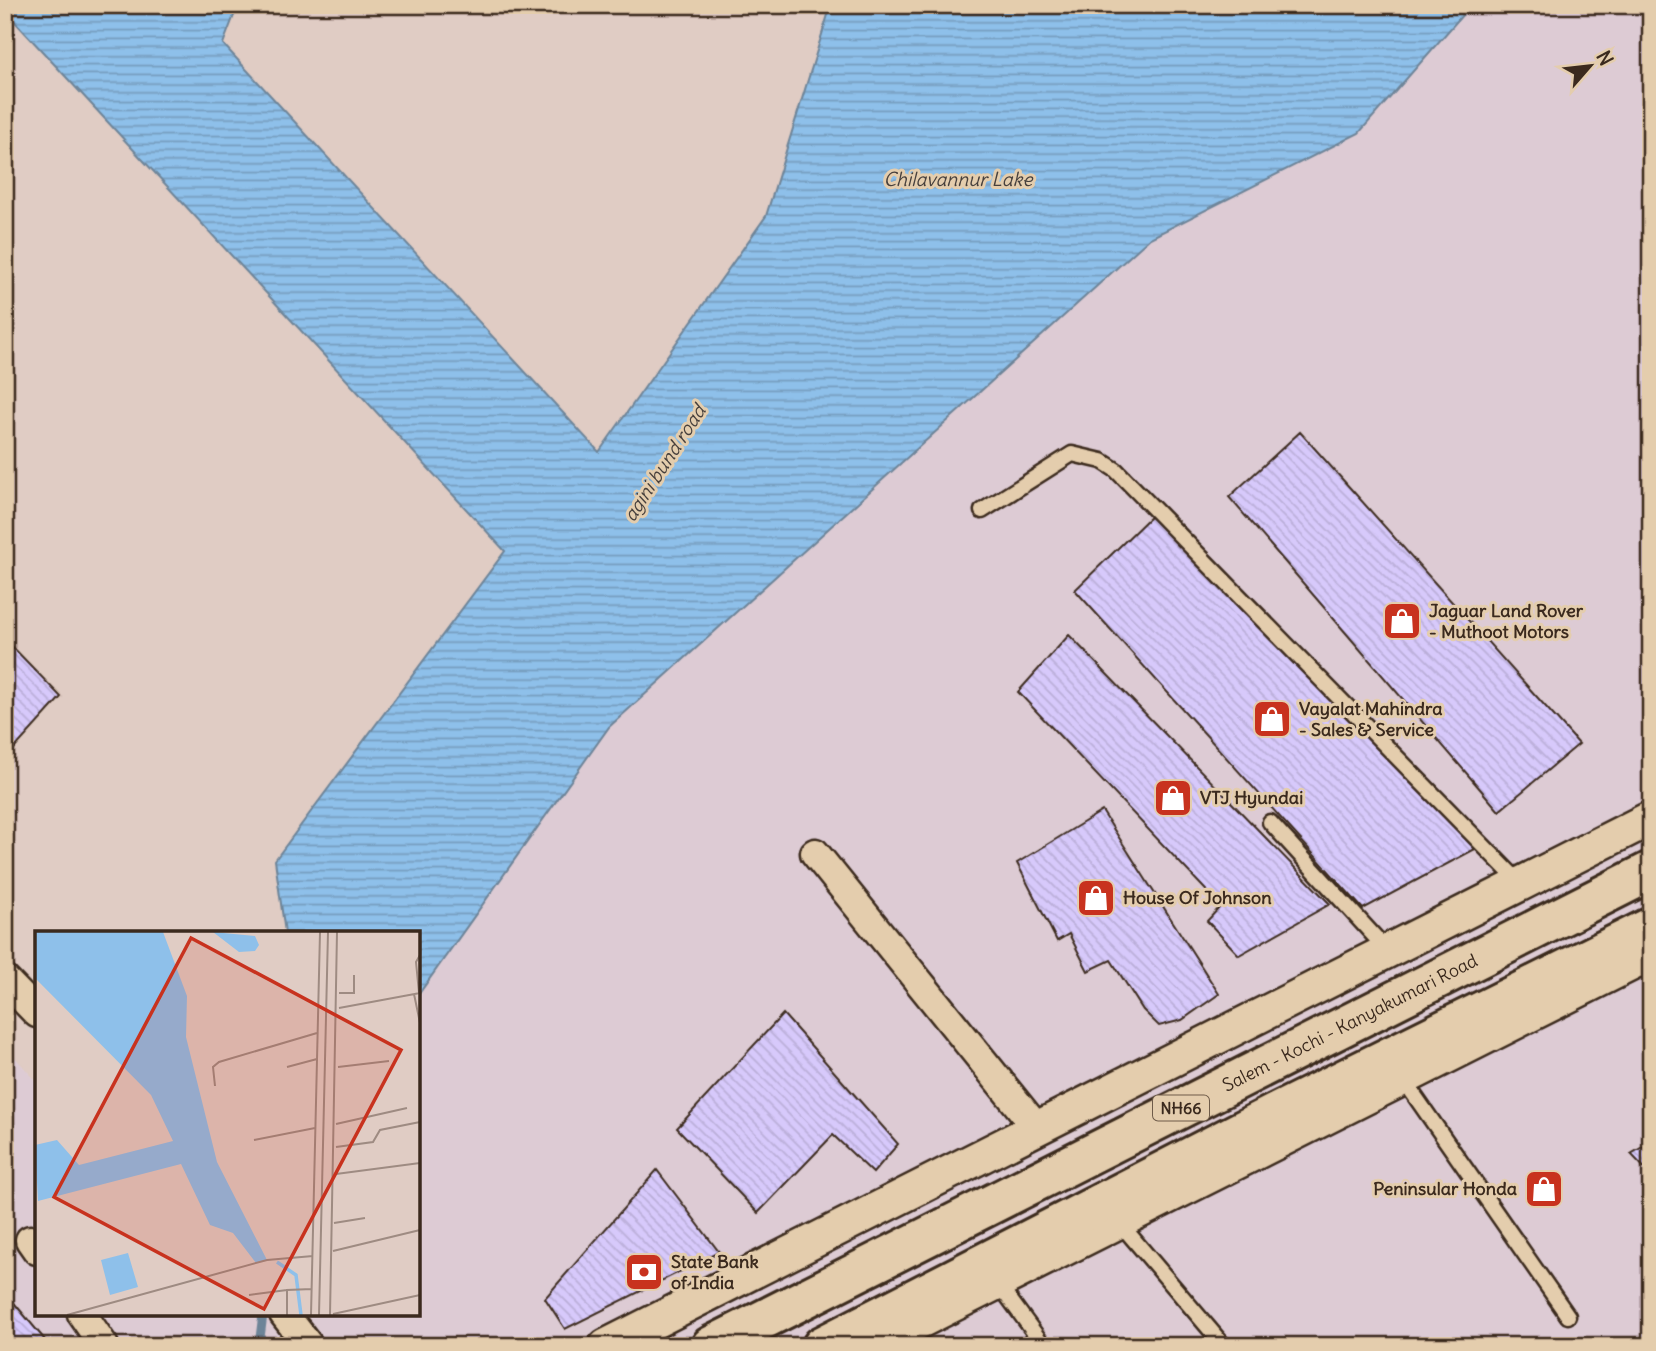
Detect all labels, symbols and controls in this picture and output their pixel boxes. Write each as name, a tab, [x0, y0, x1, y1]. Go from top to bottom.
north arrow	[1554, 32, 1624, 102]
text: N	[1591, 47, 1619, 69]
water label: Chilavannur Lake	[884, 167, 1034, 191]
water label: agini bund road	[617, 398, 712, 526]
place label: Jaguar Land Rover - Muthoot Motors	[1429, 599, 1584, 643]
shop icon: Jaguar Land Rover - Muthoot Motors	[1381, 600, 1423, 642]
place label: Vayalat Mahindra - Sales & Service	[1299, 697, 1442, 741]
shop icon: Vayalat Mahindra - Sales & Service	[1251, 698, 1293, 740]
shop icon: VTJ Hyundai	[1152, 777, 1194, 819]
place label: VTJ Hyundai	[1200, 786, 1303, 809]
shop icon: House Of Johnson	[1075, 877, 1117, 919]
place label: House Of Johnson	[1123, 886, 1272, 909]
inset map	[35, 931, 420, 1316]
street label: Salem - Kochi - Kanyakumari Road	[1218, 948, 1482, 1097]
road number: NH66	[1153, 1096, 1209, 1120]
shop icon: Peninsular Honda	[1523, 1168, 1565, 1210]
place label: Peninsular Honda	[1373, 1177, 1517, 1200]
place label: State Bank of India	[671, 1250, 759, 1294]
bank icon: State Bank of India	[623, 1251, 665, 1293]

